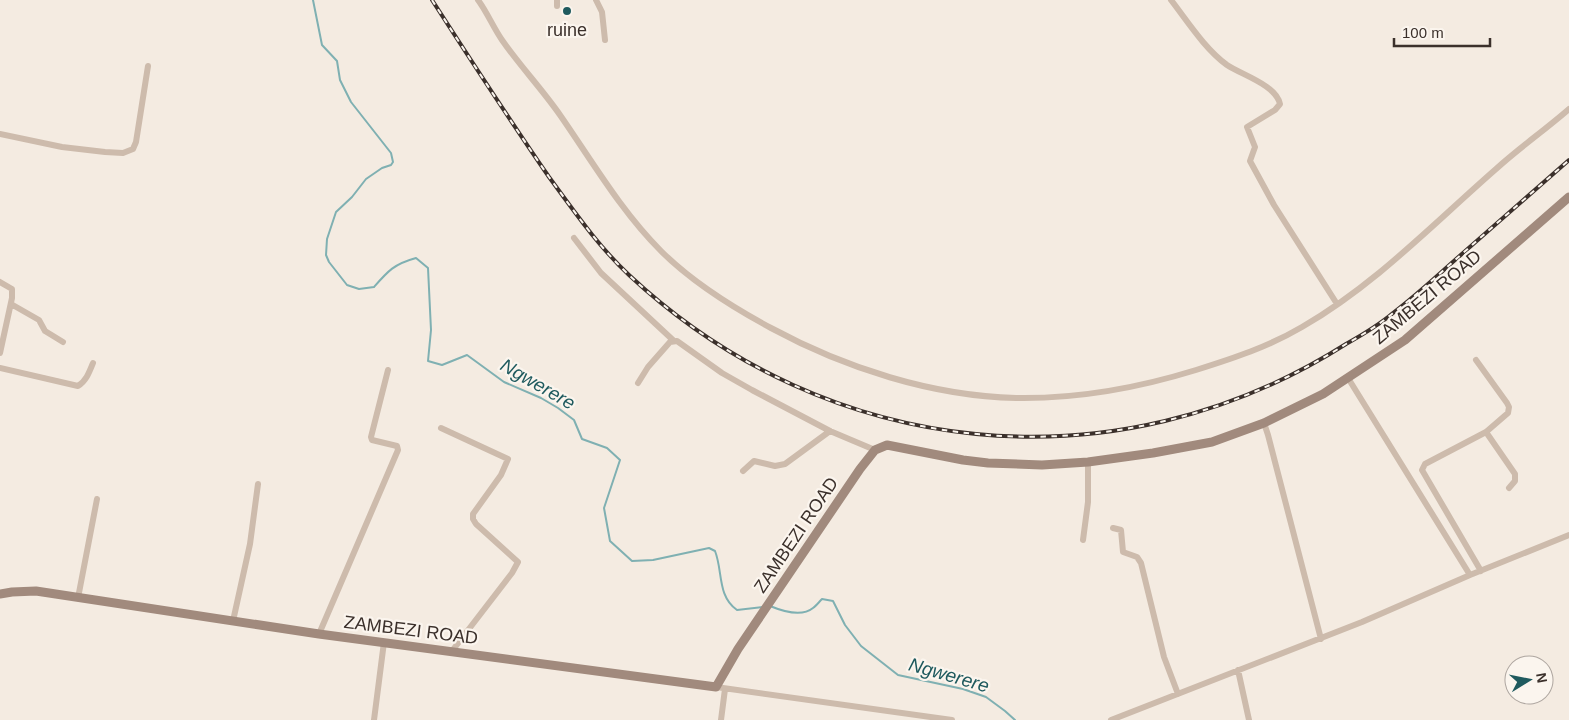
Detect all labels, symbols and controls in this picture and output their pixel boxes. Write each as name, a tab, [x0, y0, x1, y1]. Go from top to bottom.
marker: ruine	[561, 5, 573, 17]
scale bar	[1394, 15, 1490, 47]
place label: ruine	[547, 20, 587, 40]
text: 100 m	[1402, 24, 1444, 41]
street label: ZAMBEZI ROAD	[1369, 246, 1485, 348]
water label: Ngwerere	[497, 354, 579, 414]
street label: ZAMBEZI ROAD	[750, 473, 842, 597]
street label: ZAMBEZI ROAD	[343, 612, 479, 648]
water label: Ngwerere	[907, 654, 991, 696]
north arrow	[1504, 655, 1554, 705]
text: N	[1533, 671, 1551, 684]

